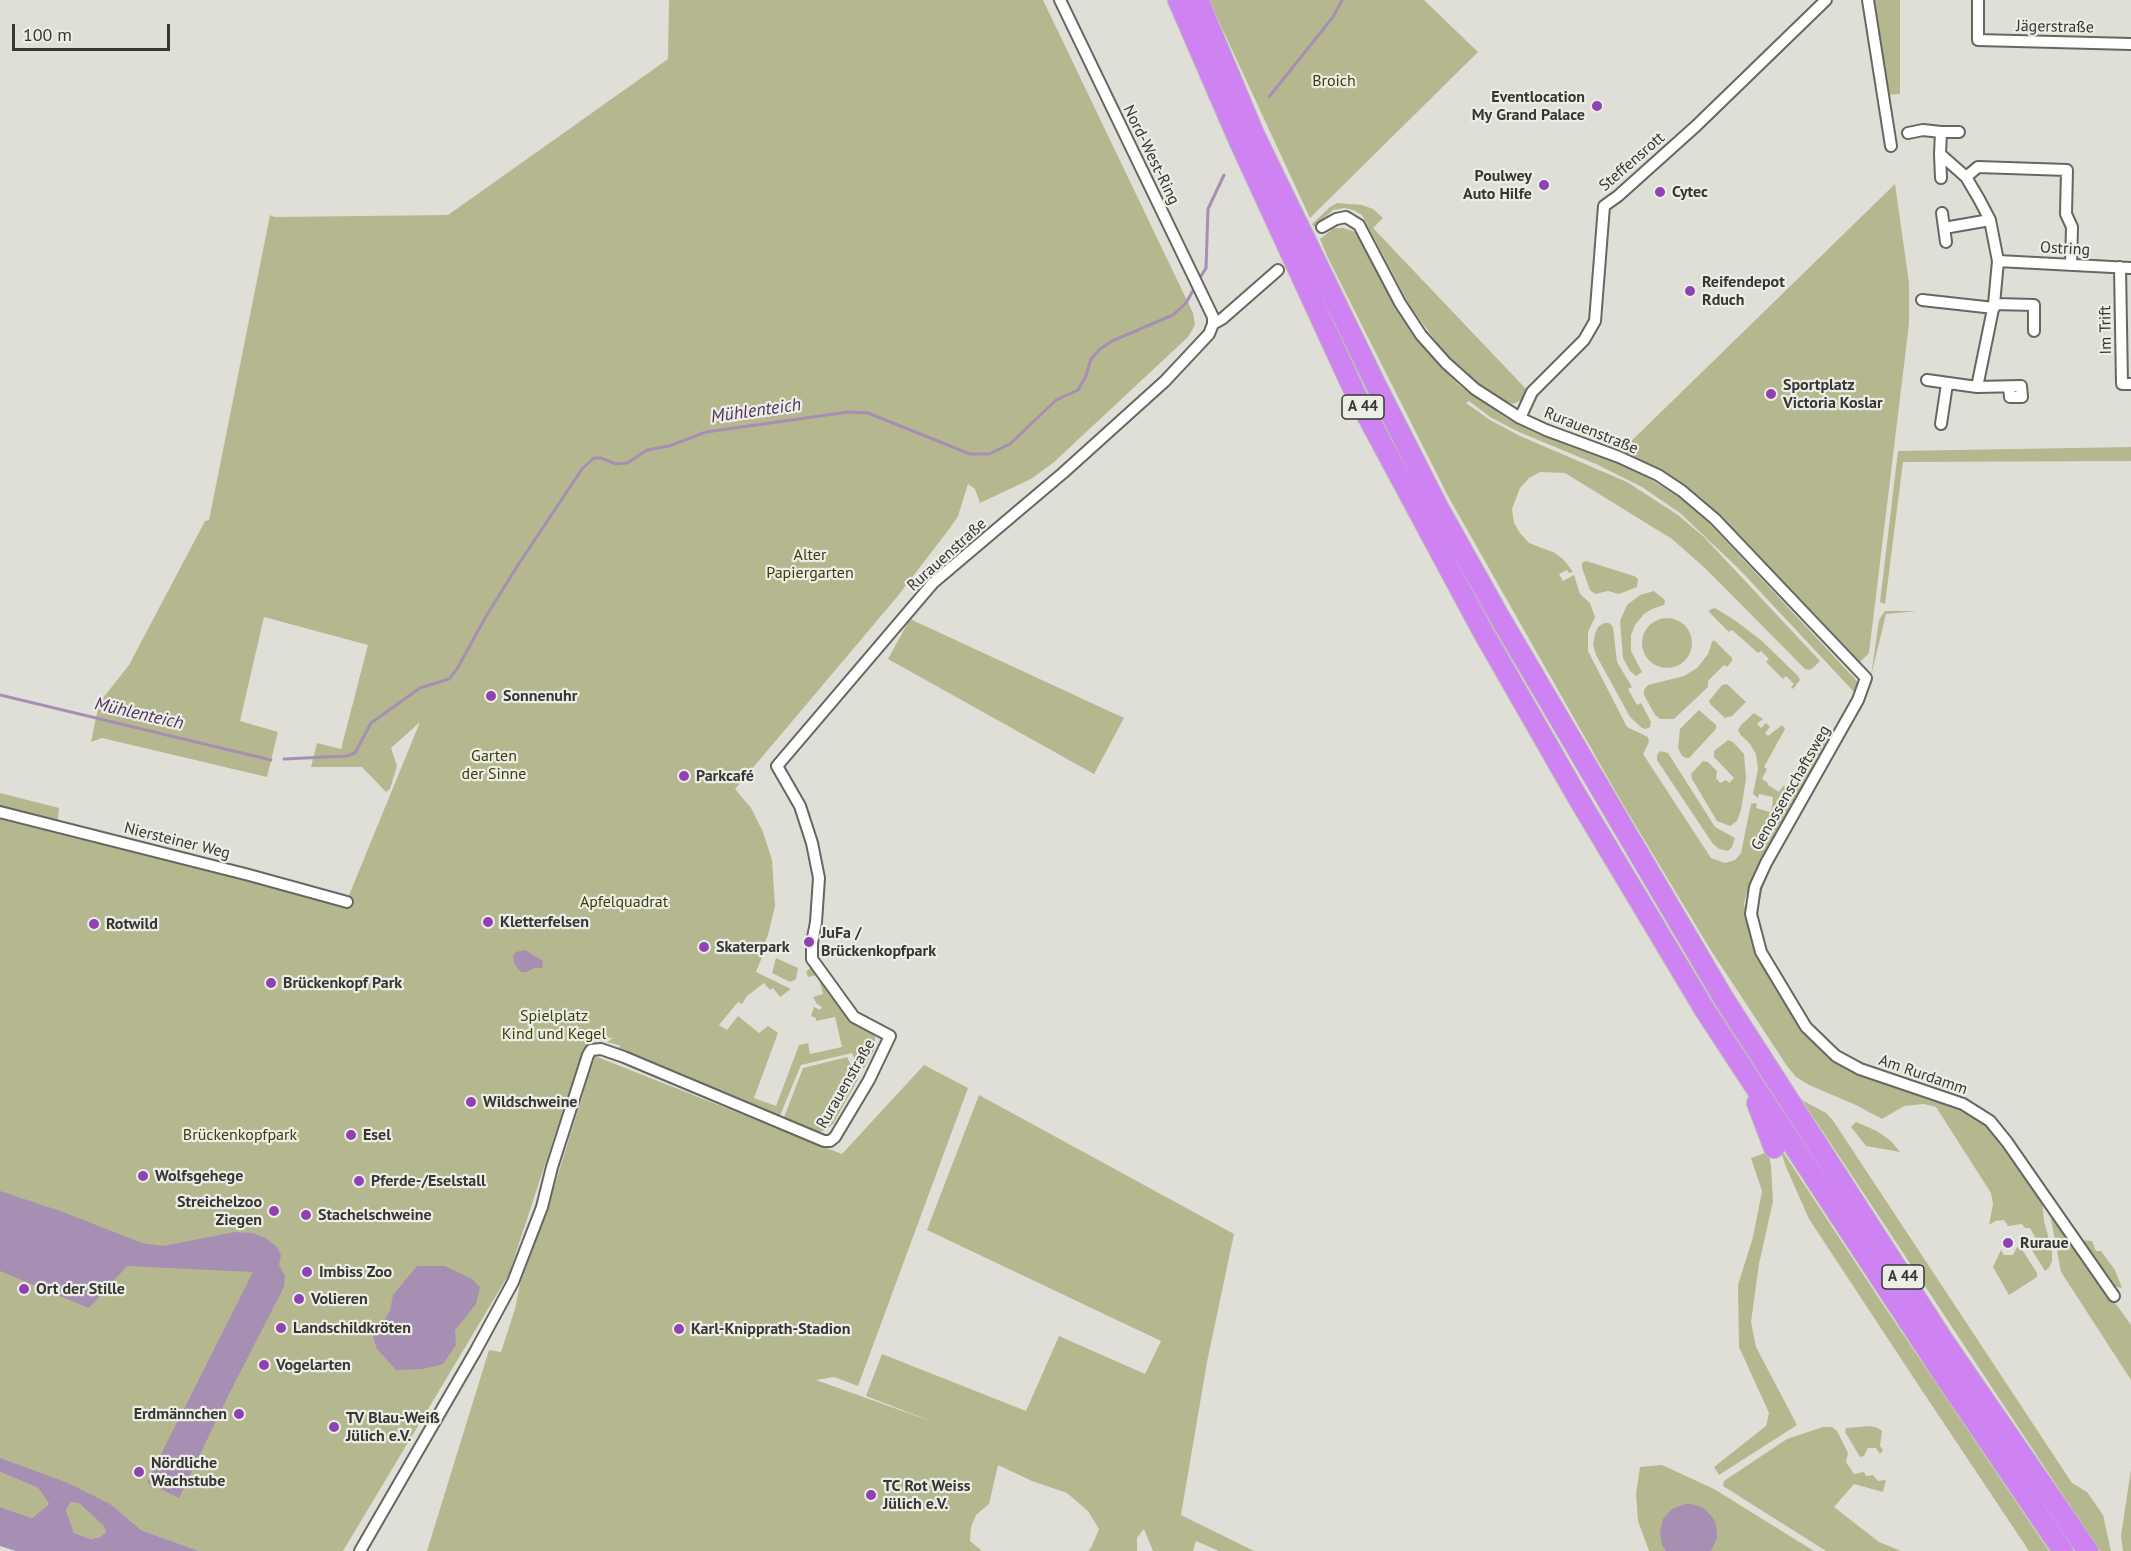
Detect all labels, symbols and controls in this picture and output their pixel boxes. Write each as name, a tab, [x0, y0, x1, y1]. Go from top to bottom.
scale bar	[15, 12, 172, 50]
street label: Jägerstraße	[2016, 17, 2094, 37]
text: 100 m	[23, 23, 72, 46]
park label: Broich	[1312, 71, 1356, 91]
place label: Eventlocation My Grand Palace	[1472, 87, 1585, 125]
marker: Eventlocation My Grand Palace	[1590, 99, 1604, 113]
street label: Nord-West-Ring	[1119, 102, 1183, 208]
street label: Steffensrott	[1595, 128, 1669, 196]
place label: Poulwey Auto Hilfe	[1463, 166, 1532, 204]
marker: Poulwey Auto Hilfe	[1537, 178, 1551, 192]
place label: Cytec	[1672, 182, 1708, 202]
marker: Cytec	[1653, 185, 1667, 199]
street label: Ostring	[2039, 238, 2091, 260]
place label: Reifendepot Rduch	[1702, 272, 1785, 310]
marker: Reifendepot Rduch	[1683, 284, 1697, 298]
street label: Im Trift	[2096, 305, 2116, 355]
place label: Sportplatz Victoria Koslar	[1783, 375, 1883, 413]
marker: Sportplatz Victoria Koslar	[1764, 387, 1778, 401]
water label: Mühlenteich	[710, 394, 802, 428]
road number: A 44	[1342, 395, 1384, 419]
street label: Rurauenstraße	[1541, 403, 1641, 459]
street label: Rurauenstraße	[903, 514, 991, 596]
park label: Alter Papiergarten	[766, 545, 854, 583]
place label: Sonnenuhr	[503, 686, 577, 706]
marker: Sonnenuhr	[484, 689, 498, 703]
water label: Mühlenteich	[92, 693, 186, 735]
street label: Genossenschaftsweg	[1747, 722, 1835, 854]
park label: Garten der Sinne	[462, 746, 526, 784]
place label: Parkcafé	[696, 766, 754, 786]
marker: Parkcafé	[677, 769, 691, 783]
street label: Niersteiner Weg	[122, 819, 232, 863]
park label: Apfelquadrat	[580, 892, 668, 912]
place label: Kletterfelsen	[500, 912, 589, 932]
place label: Rotwild	[106, 914, 158, 934]
marker: Kletterfelsen	[481, 915, 495, 929]
marker: Rotwild	[87, 917, 101, 931]
place label: JuFa / Brückenkopfpark	[821, 923, 936, 961]
marker: JuFa / Brückenkopfpark	[802, 935, 816, 949]
place label: Skaterpark	[716, 937, 790, 957]
marker: Skaterpark	[697, 940, 711, 954]
place label: Brückenkopf Park	[283, 973, 402, 993]
marker: Brückenkopf Park	[264, 976, 278, 990]
park label: Spielplatz Kind und Kegel	[502, 1006, 606, 1044]
street label: Rurauenstraße	[813, 1036, 879, 1132]
street label: Am Rurdamm	[1876, 1051, 1970, 1099]
place label: Wildschweine	[483, 1092, 577, 1112]
marker: Wildschweine	[464, 1095, 478, 1109]
park label: Brückenkopfpark	[183, 1125, 297, 1145]
place label: Esel	[363, 1125, 391, 1145]
marker: Esel	[344, 1128, 358, 1142]
place label: Wolfsgehege	[155, 1166, 243, 1186]
marker: Wolfsgehege	[136, 1169, 150, 1183]
place label: Pferde-/Eselstall	[371, 1171, 486, 1191]
marker: Pferde-/Eselstall	[352, 1174, 366, 1188]
place label: Streichelzoo Ziegen	[177, 1192, 262, 1230]
marker: Streichelzoo Ziegen	[267, 1204, 281, 1218]
place label: Stachelschweine	[318, 1205, 432, 1225]
marker: Stachelschweine	[299, 1208, 313, 1222]
place label: Ruraue	[2020, 1233, 2069, 1253]
marker: Ruraue	[2001, 1236, 2015, 1250]
place label: Imbiss Zoo	[319, 1262, 392, 1282]
marker: Imbiss Zoo	[300, 1265, 314, 1279]
road number: A 44	[1882, 1265, 1924, 1289]
place label: Ort der Stille	[36, 1279, 125, 1299]
marker: Ort der Stille	[17, 1282, 31, 1296]
place label: Volieren	[311, 1289, 368, 1309]
marker: Volieren	[292, 1292, 306, 1306]
place label: Landschildkröten	[293, 1318, 411, 1338]
place label: Karl-Knipprath-Stadion	[691, 1319, 850, 1339]
marker: Landschildkröten	[274, 1321, 288, 1335]
marker: Karl-Knipprath-Stadion	[672, 1322, 686, 1336]
place label: Vogelarten	[276, 1355, 351, 1375]
marker: Vogelarten	[257, 1358, 271, 1372]
place label: Erdmännchen	[134, 1404, 227, 1424]
marker: Erdmännchen	[232, 1407, 246, 1421]
place label: TV Blau-Weiß Jülich e.V.	[346, 1408, 440, 1446]
marker: TV Blau-Weiß Jülich e.V.	[327, 1420, 341, 1434]
place label: Nördliche Wachstube	[151, 1453, 225, 1491]
marker: Nördliche Wachstube	[132, 1465, 146, 1479]
place label: TC Rot Weiss Jülich e.V.	[883, 1476, 970, 1514]
marker: TC Rot Weiss Jülich e.V.	[864, 1488, 878, 1502]

